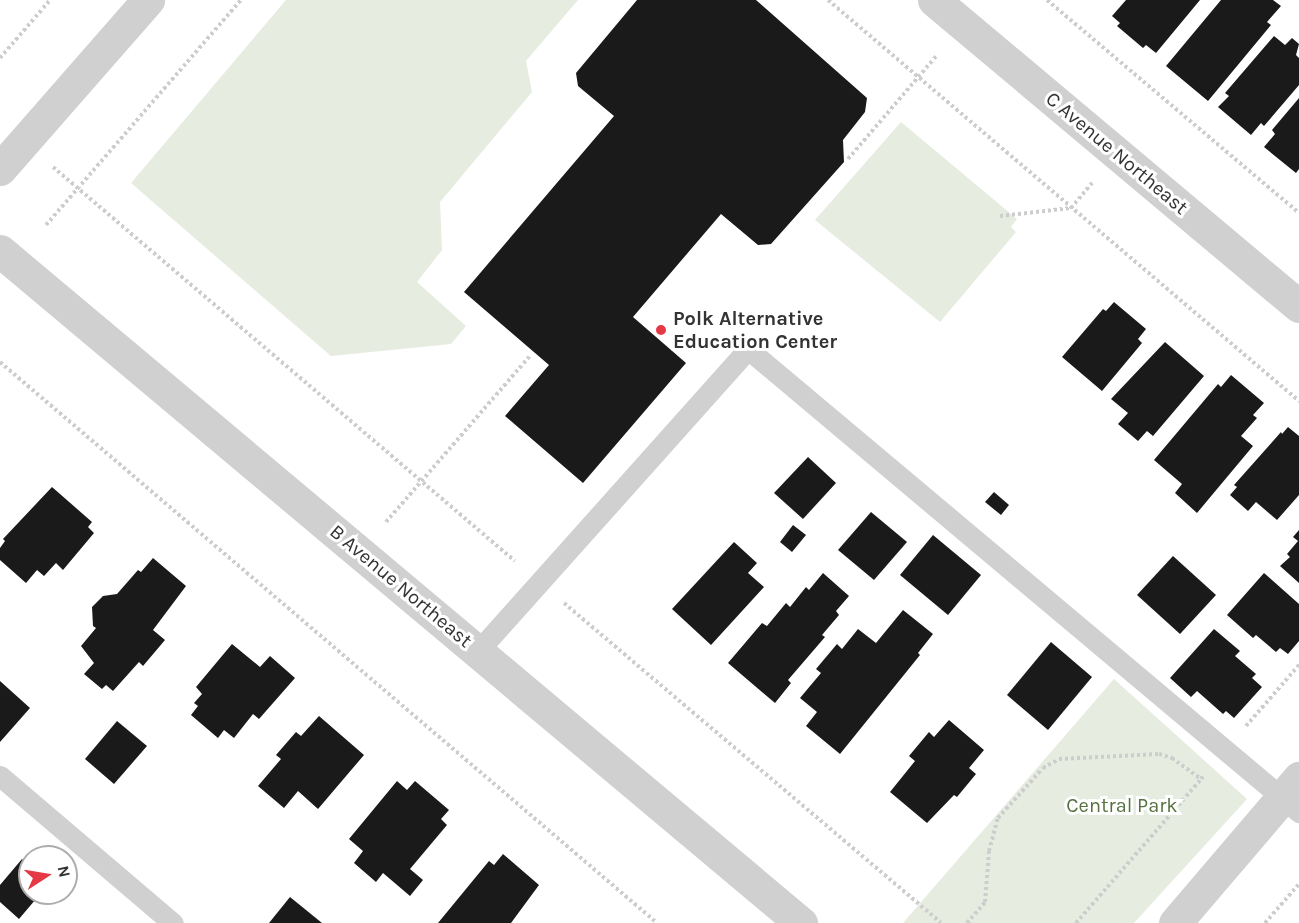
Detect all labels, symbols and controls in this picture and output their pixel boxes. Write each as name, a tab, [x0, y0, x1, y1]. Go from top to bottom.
street label: C Avenue Northeast	[1041, 86, 1193, 220]
place label: Polk Alternative Education Center	[673, 306, 837, 353]
marker: Polk Alternative Education Center	[654, 323, 668, 337]
street label: B Avenue Northeast	[325, 519, 477, 653]
park label: Central Park	[1066, 793, 1178, 817]
north arrow	[18, 845, 78, 905]
text: N	[54, 864, 75, 879]

